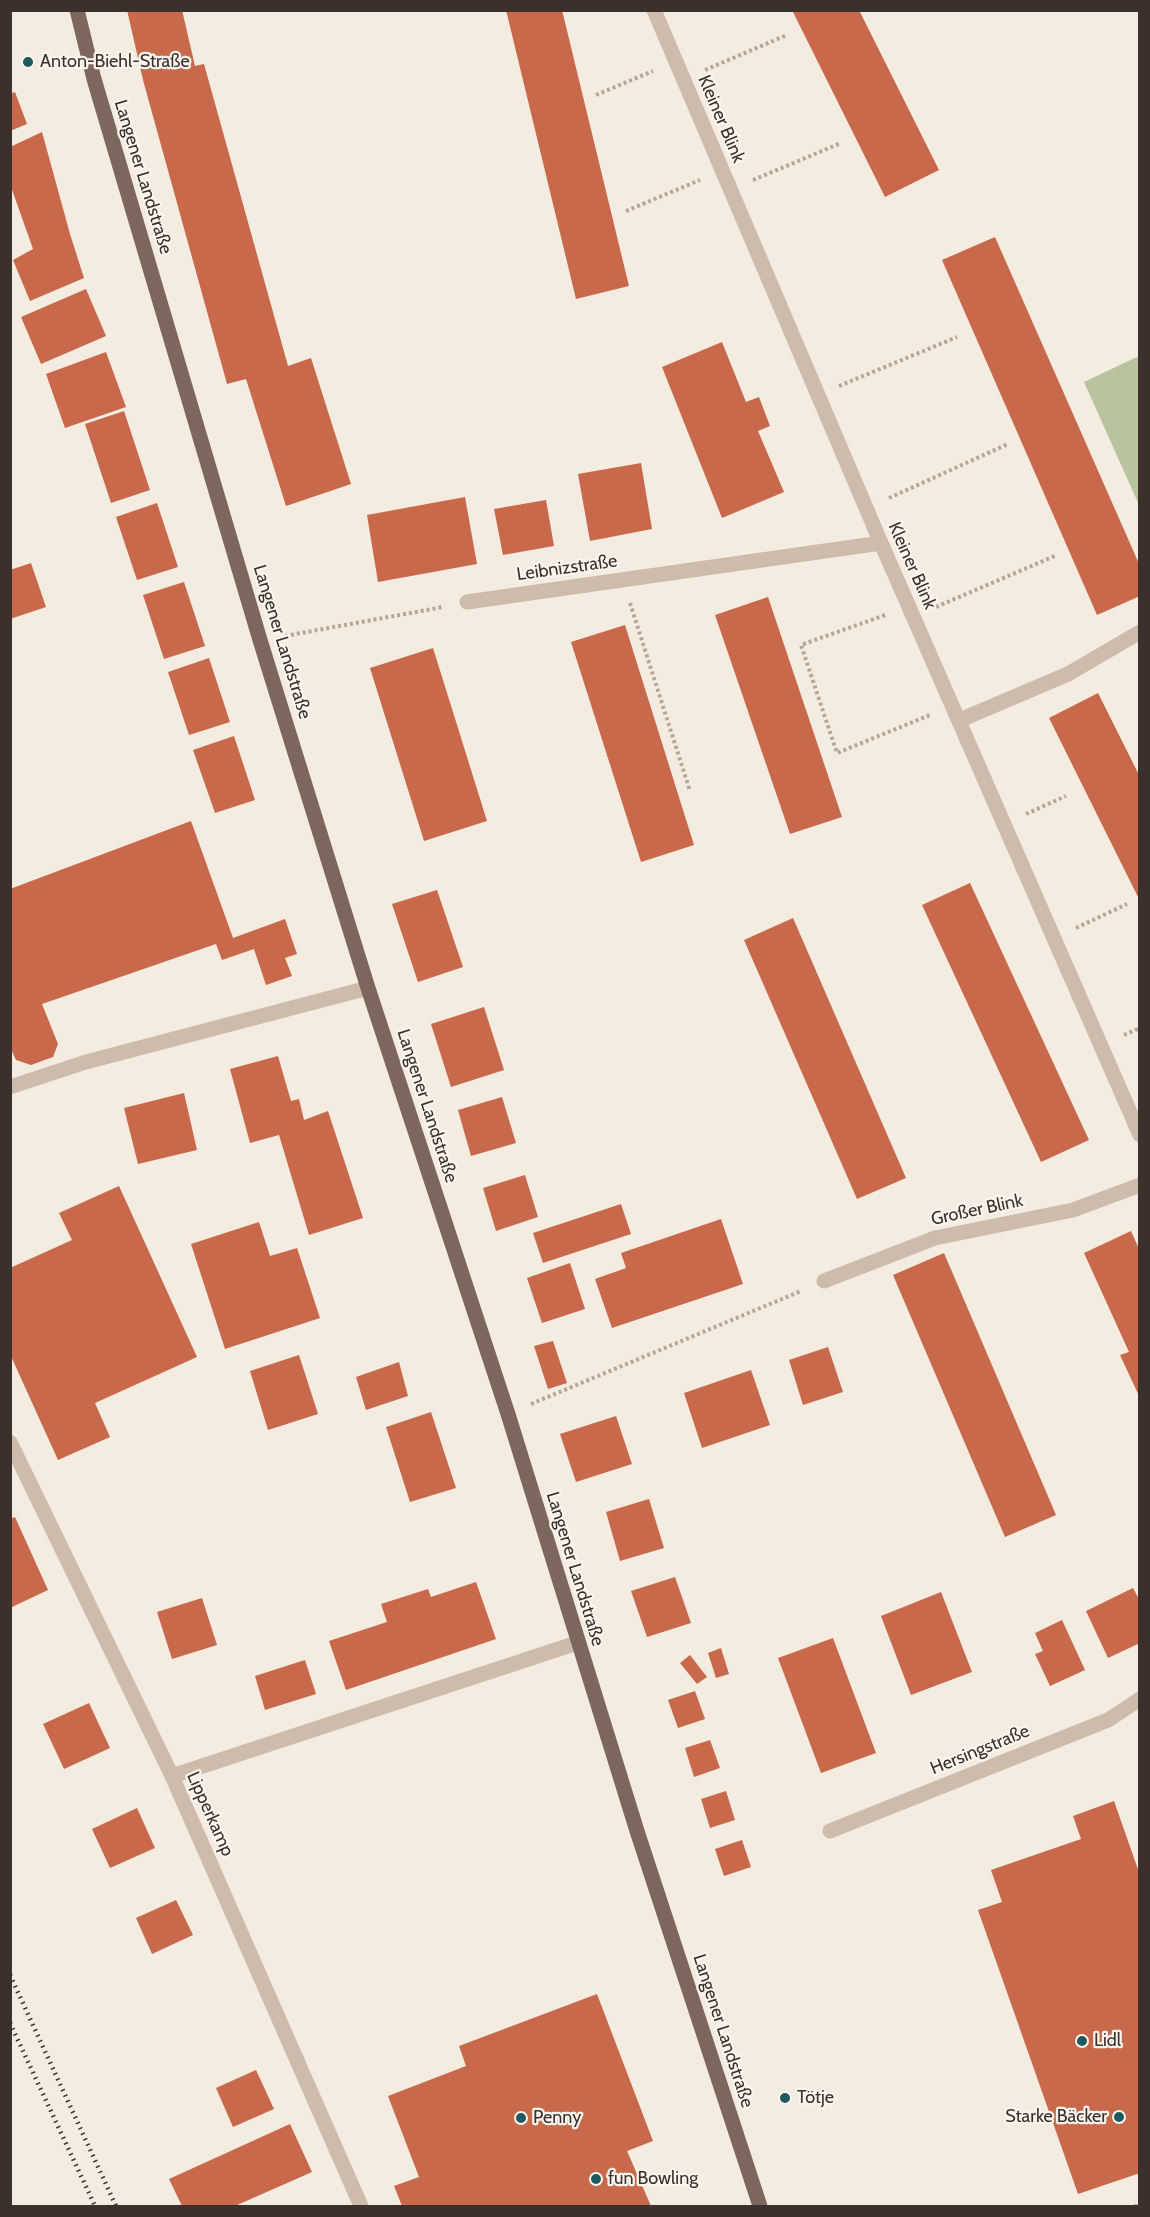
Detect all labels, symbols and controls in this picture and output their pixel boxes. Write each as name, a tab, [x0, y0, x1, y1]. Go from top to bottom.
place label: Anton-Biehl-Straße	[40, 51, 190, 73]
marker: Anton-Biehl-Straße	[21, 55, 35, 69]
street label: Kleiner Blink	[693, 72, 749, 166]
street label: Langener Landstraße	[109, 97, 177, 257]
street label: Kleiner Blink	[883, 519, 941, 613]
street label: Leibnizstraße	[515, 550, 619, 586]
street label: Langener Landstraße	[248, 562, 316, 722]
street label: Langener Landstraße	[392, 1027, 462, 1185]
street label: Großer Blink	[929, 1190, 1025, 1230]
street label: Langener Landstraße	[541, 1489, 609, 1649]
street label: Hersingstraße	[927, 1720, 1033, 1780]
street label: Lipperkamp	[182, 1768, 238, 1860]
street label: Langener Landstraße	[688, 1952, 758, 2110]
place label: Lidl	[1094, 2030, 1121, 2052]
marker: Lidl	[1075, 2034, 1089, 2048]
place label: Tötje	[797, 2087, 834, 2109]
marker: Tötje	[778, 2091, 792, 2105]
place label: Starke Bäcker	[1005, 2106, 1107, 2128]
place label: Penny	[533, 2107, 581, 2129]
marker: Starke Bäcker	[1112, 2110, 1126, 2124]
marker: Penny	[514, 2111, 528, 2125]
place label: fun Bowling	[608, 2168, 698, 2190]
marker: fun Bowling	[589, 2172, 603, 2186]

